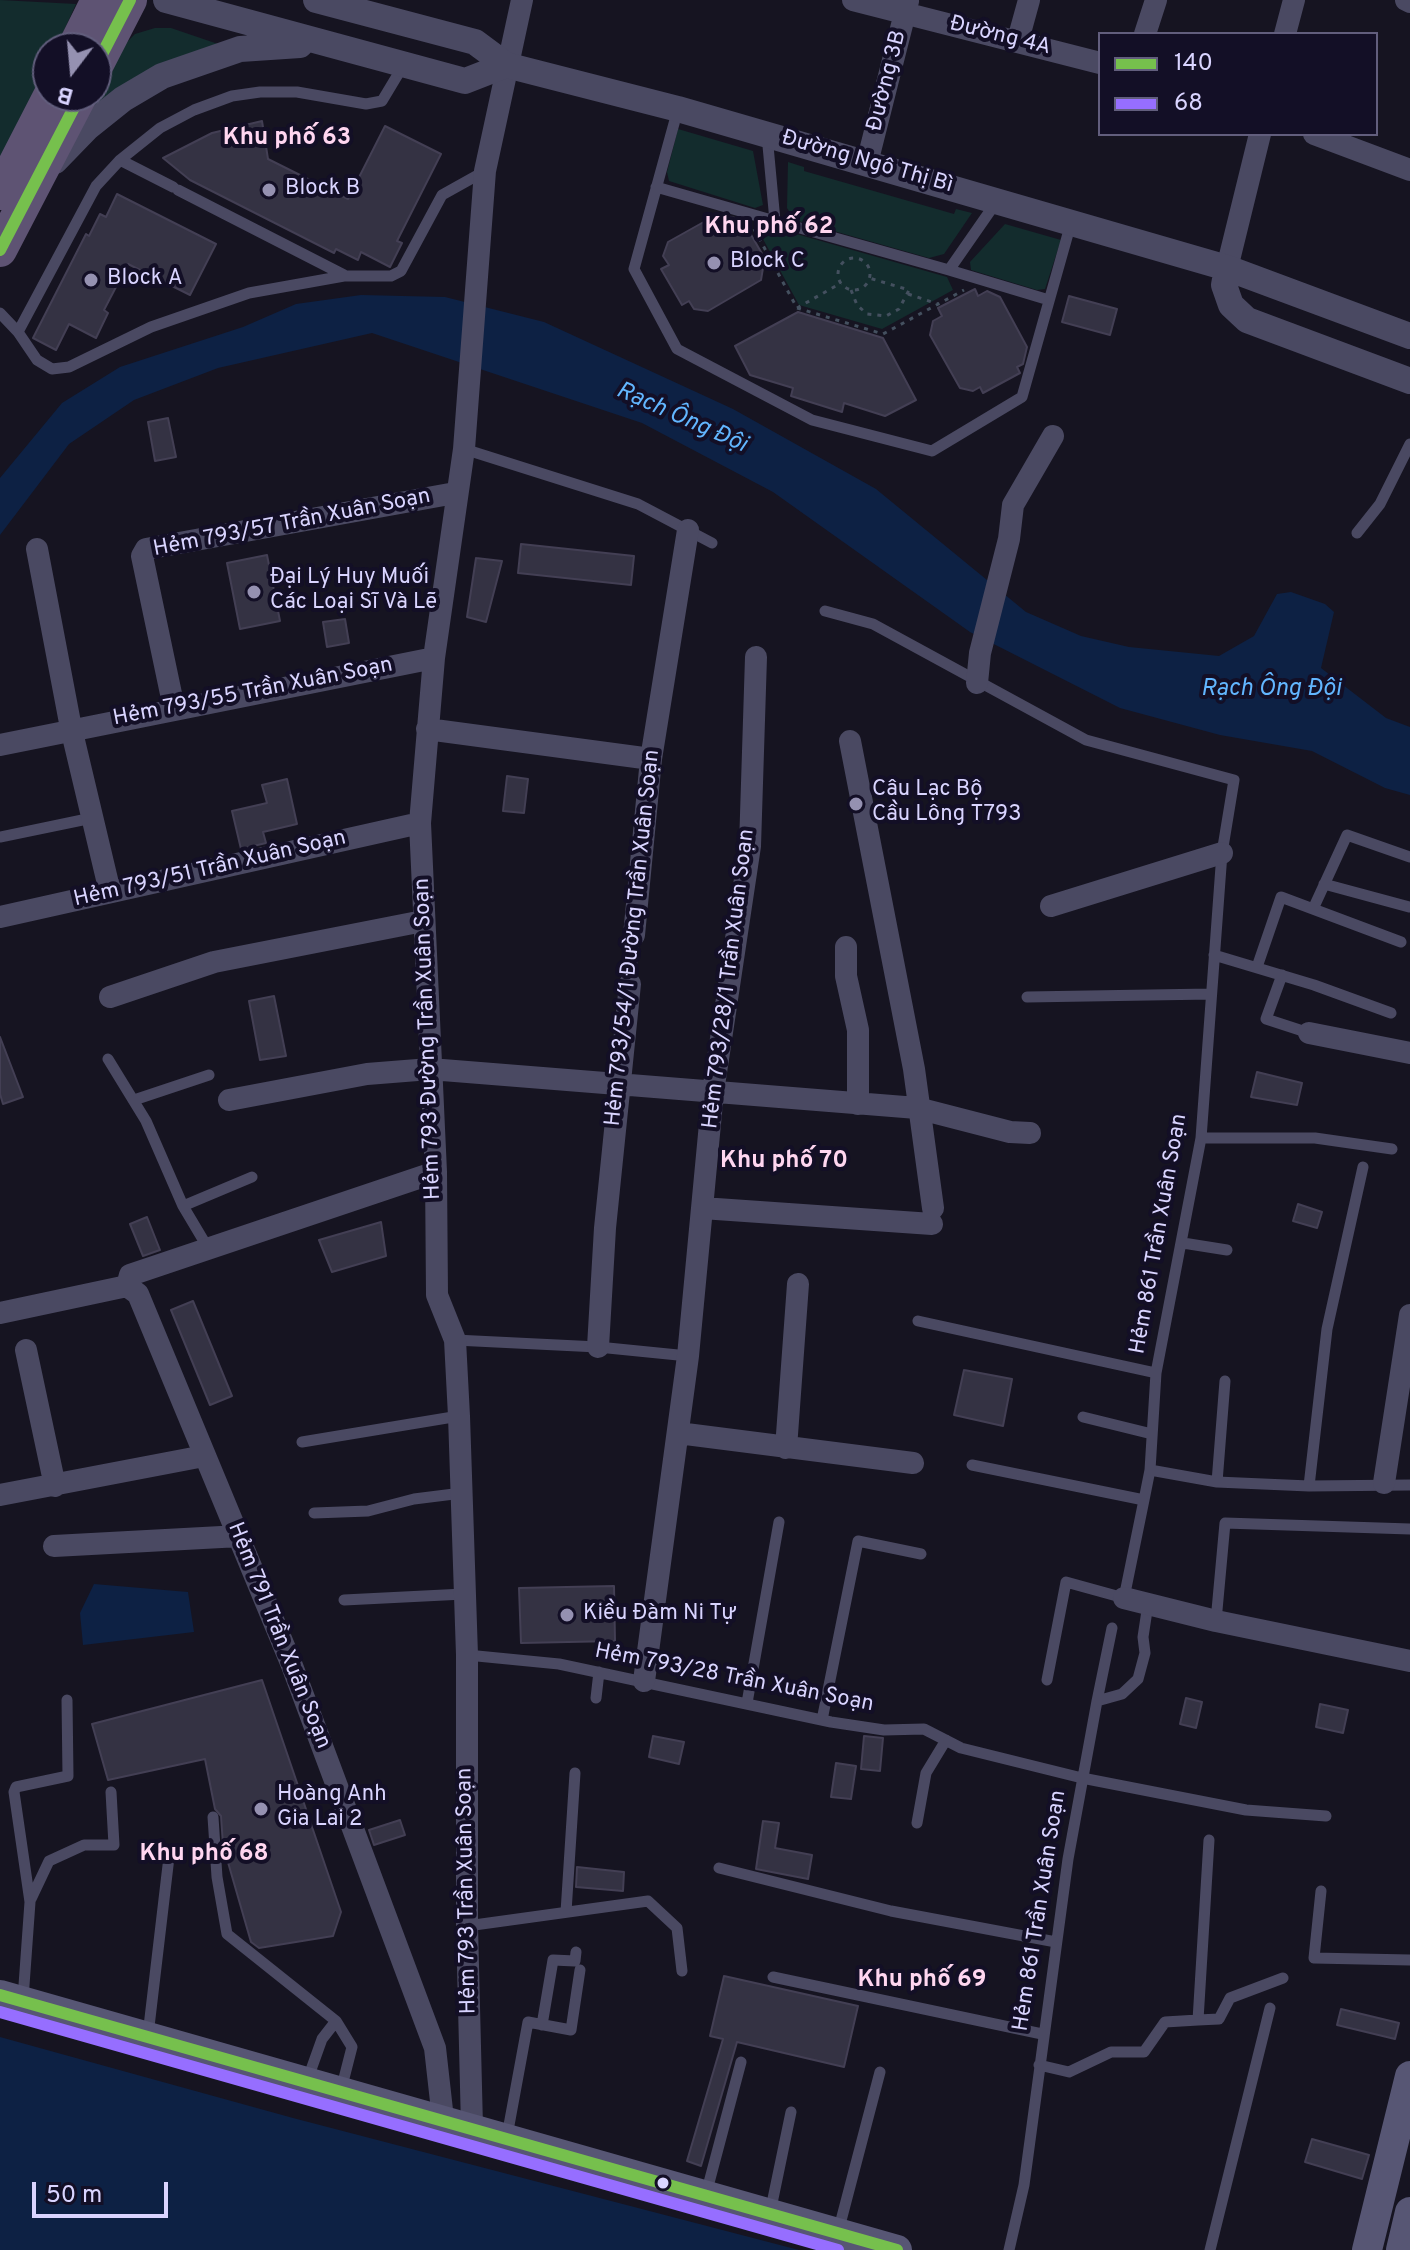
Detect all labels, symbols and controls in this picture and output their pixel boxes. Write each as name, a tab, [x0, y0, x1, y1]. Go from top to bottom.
street label: Đường 4A	[947, 12, 1053, 62]
street label: Đường 3B	[863, 28, 913, 134]
north arrow	[32, 32, 112, 112]
legend	[1098, 32, 1378, 136]
text: 140	[1174, 49, 1213, 79]
text: B	[55, 79, 77, 109]
text: 68	[1174, 89, 1203, 119]
district label: Khu phố 63	[223, 125, 351, 153]
street label: Đường Ngô Thị Bì	[778, 126, 956, 200]
place label: Block B	[285, 177, 360, 203]
marker: Block B	[260, 181, 278, 199]
district label: Khu phố 62	[705, 214, 833, 242]
place label: Block C	[730, 250, 805, 276]
marker: Block C	[705, 254, 723, 272]
place label: Block A	[107, 267, 183, 293]
marker: Block A	[82, 271, 100, 289]
water label: Rạch Ông Đội	[611, 377, 751, 461]
street label: Hẻm 793/57 Trần Xuân Soạn	[151, 484, 433, 564]
place label: Đại Lý Huy Muối Các Loại Sĩ Và Lẽ	[270, 566, 437, 618]
marker: Đại Lý Huy Muối Các Loại Sĩ Và Lẽ	[245, 583, 263, 601]
street label: Hẻm 793/55 Trần Xuân Soạn	[111, 653, 395, 733]
water label: Rạch Ông Đội	[1201, 676, 1341, 704]
street label: Hẻm 793/54/1 Đường Trần Xuân Soạn	[601, 748, 667, 1128]
place label: Câu Lạc Bộ Cầu Lông T793	[872, 778, 1021, 830]
marker: Câu Lạc Bộ Cầu Lông T793	[847, 795, 865, 813]
street label: Hẻm 793/51 Trần Xuân Soạn	[71, 826, 349, 914]
street label: Hẻm 793/28/1 Trần Xuân Soạn	[698, 827, 762, 1131]
street label: Hẻm 793 Đường Trần Xuân Soạn	[410, 878, 448, 1200]
street label: Hẻm 861 Trần Xuân Soạn	[1126, 1112, 1194, 1356]
district label: Khu phố 70	[720, 1148, 848, 1176]
street label: Hẻm 791 Trần Xuân Soạn	[220, 1519, 336, 1753]
place label: Kiều Đàm Ni Tự	[583, 1602, 736, 1628]
marker: Kiều Đàm Ni Tự	[558, 1606, 576, 1624]
street label: Hẻm 793/28 Trần Xuân Soạn	[592, 1639, 876, 1719]
street label: Hẻm 793 Trần Xuân Soạn	[453, 1767, 483, 2015]
place label: Hoàng Anh Gia Lai 2	[277, 1783, 387, 1834]
street label: Hẻm 861 Trần Xuân Soạn	[1009, 1789, 1073, 2033]
marker: Hoàng Anh Gia Lai 2	[252, 1800, 270, 1818]
district label: Khu phố 68	[139, 1841, 269, 1869]
district label: Khu phố 69	[858, 1967, 986, 1995]
scale bar	[36, 2166, 172, 2216]
unlabelled marker	[655, 2175, 671, 2191]
text: 50 m	[46, 2181, 102, 2211]

